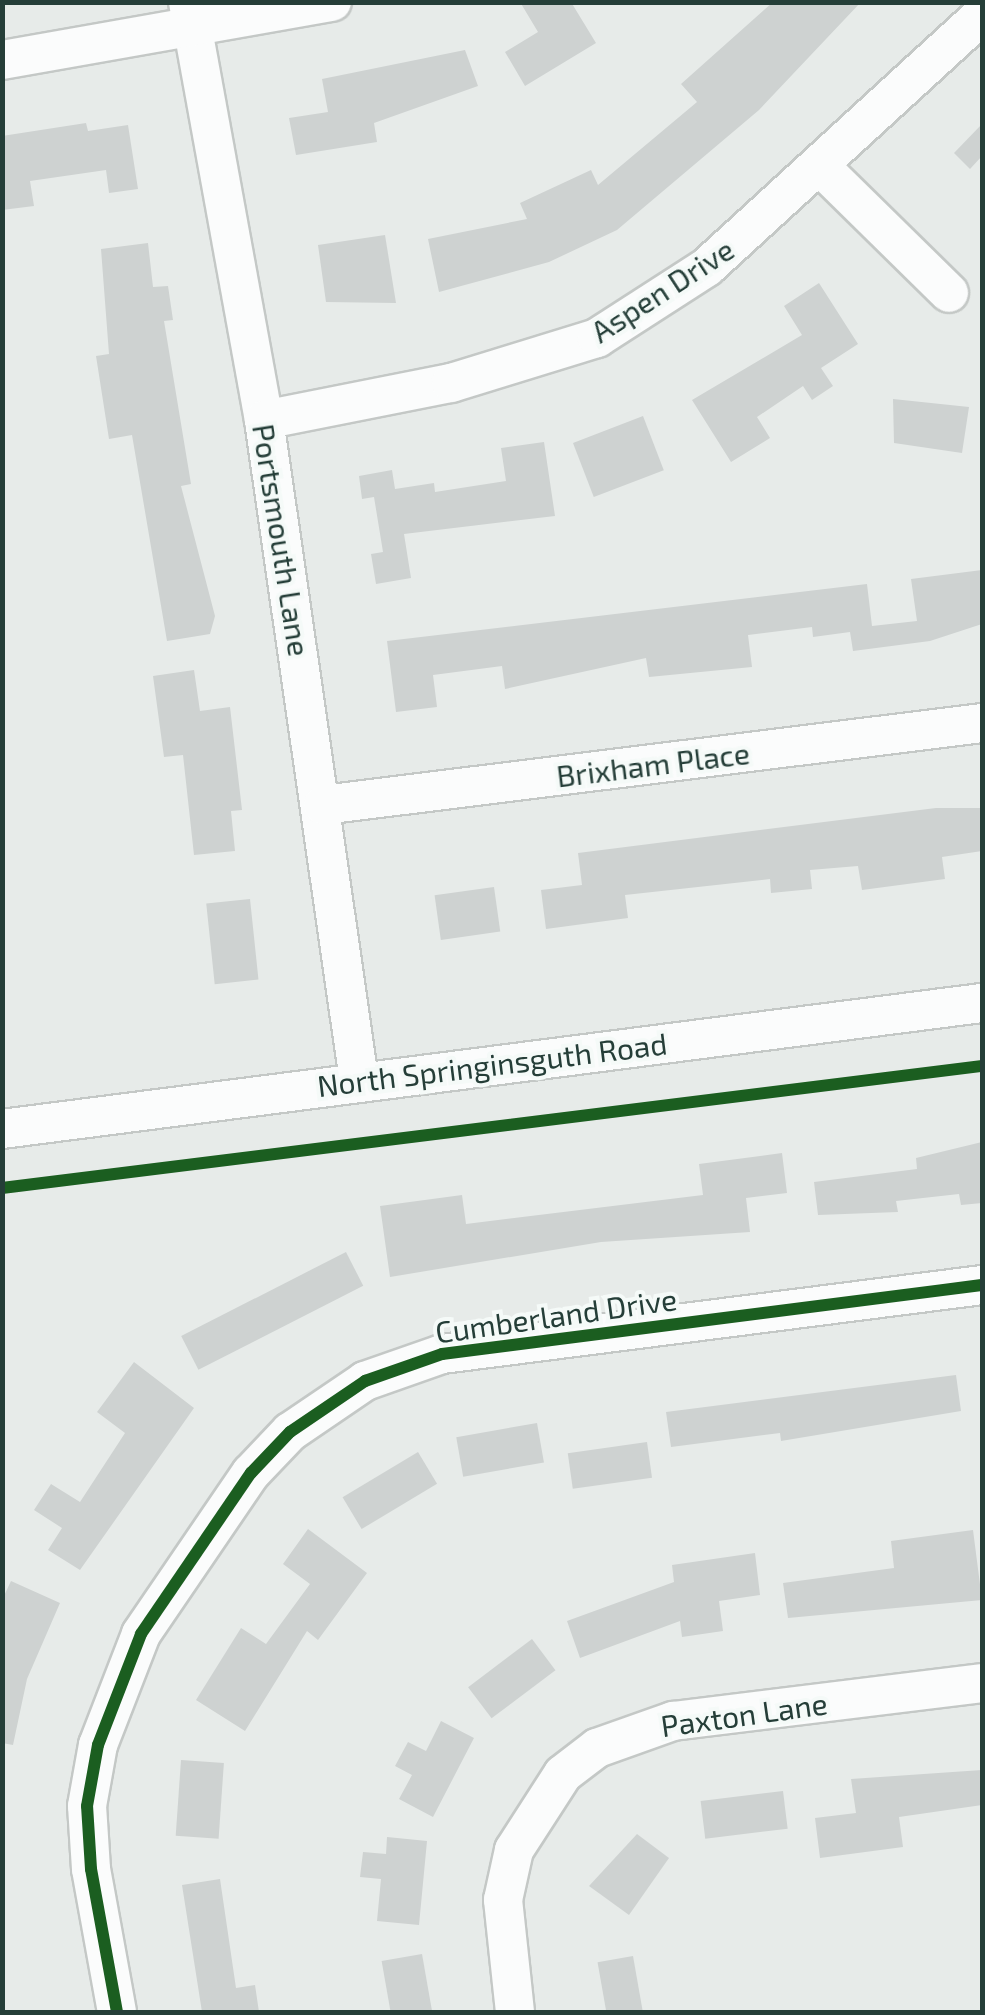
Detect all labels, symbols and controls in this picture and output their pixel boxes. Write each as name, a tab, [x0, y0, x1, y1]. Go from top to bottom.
street label: Aspen Drive	[584, 231, 740, 349]
street label: Portsmouth Lane	[246, 421, 318, 659]
street label: Brixham Place	[554, 734, 752, 794]
street label: North Springinsguth Road	[315, 1025, 669, 1103]
street label: Cumberland Drive	[433, 1280, 679, 1350]
street label: Paxton Lane	[658, 1684, 830, 1744]

